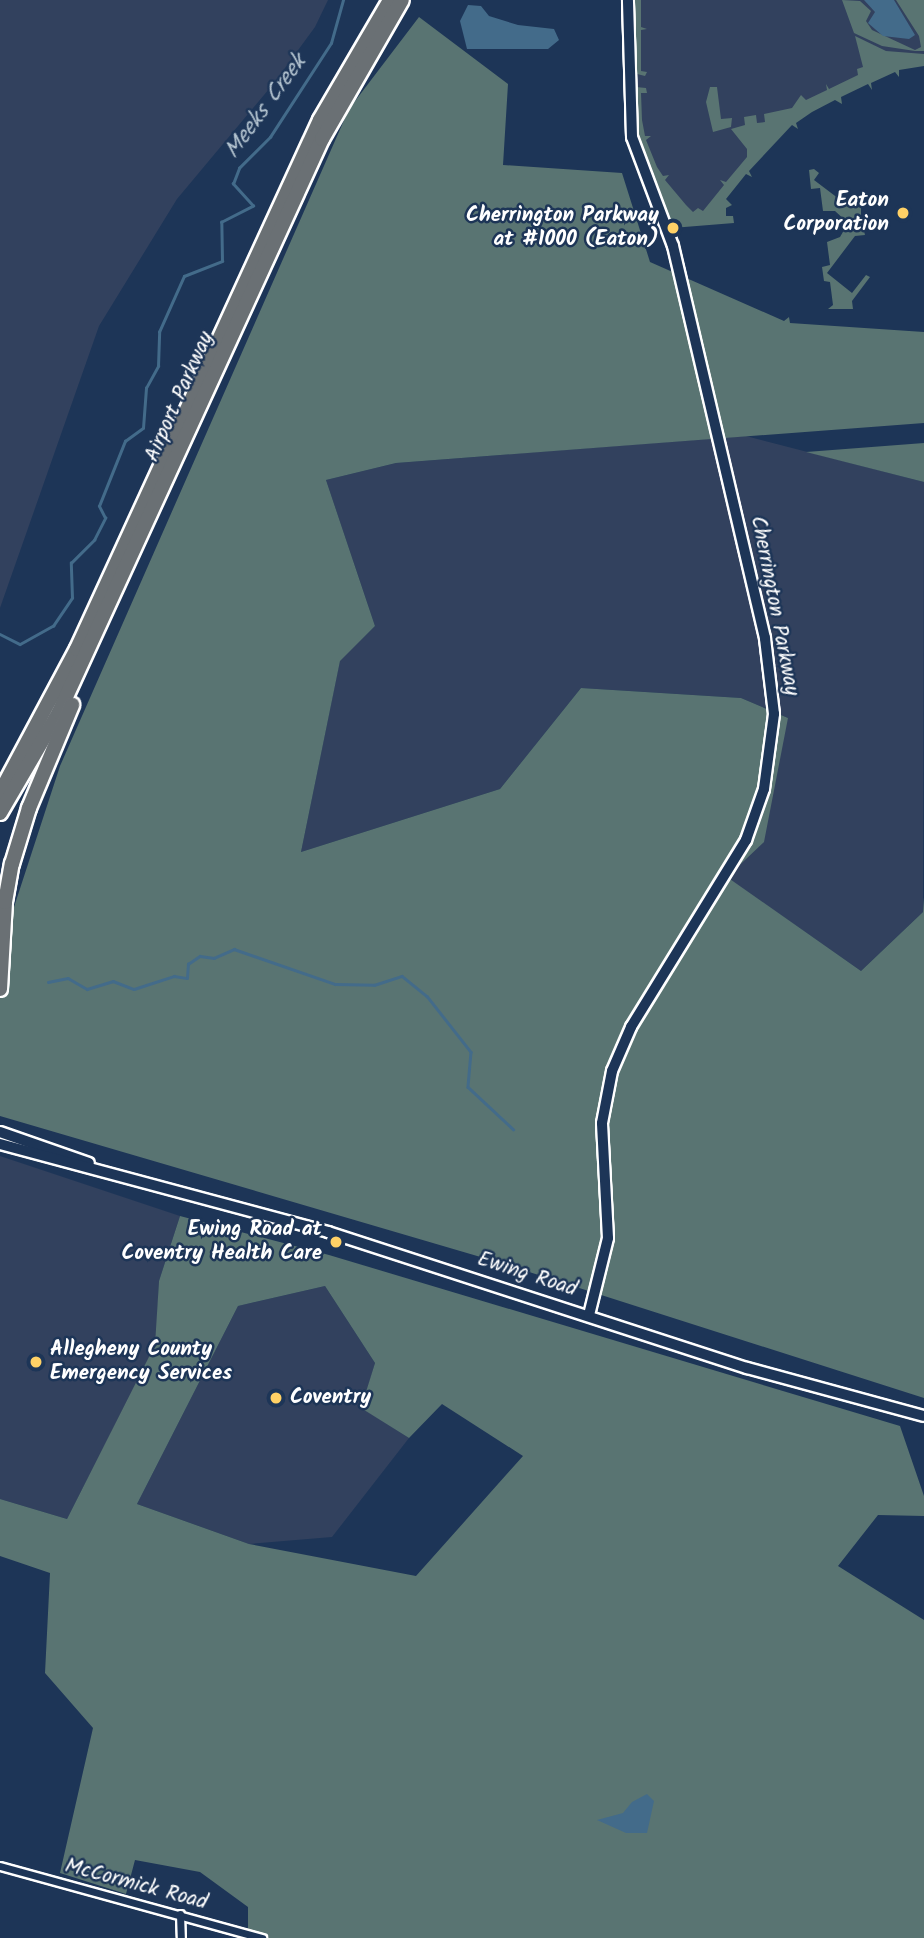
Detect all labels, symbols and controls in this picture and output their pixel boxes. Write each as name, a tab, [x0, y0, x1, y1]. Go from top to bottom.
water label: Meeks Creek	[219, 50, 313, 164]
place label: Eaton Corporation	[784, 188, 889, 238]
place label: Cherrington Parkway at #1000 (Eaton)	[466, 203, 659, 253]
marker: Eaton Corporation	[895, 205, 911, 221]
marker: Cherrington Parkway at #1000 (Eaton)	[665, 220, 681, 236]
street label: Airport Parkway	[140, 328, 220, 466]
street label: Cherrington Parkway	[744, 514, 804, 698]
place label: Ewing Road at Coventry Health Care	[122, 1217, 322, 1267]
marker: Ewing Road at Coventry Health Care	[328, 1234, 344, 1250]
street label: Ewing Road	[474, 1247, 580, 1303]
place label: Allegheny County Emergency Services	[50, 1337, 232, 1387]
marker: Allegheny County Emergency Services	[28, 1354, 44, 1370]
place label: Coventry	[290, 1385, 371, 1411]
marker: Coventry	[268, 1390, 284, 1406]
street label: McCormick Road	[62, 1854, 210, 1916]

